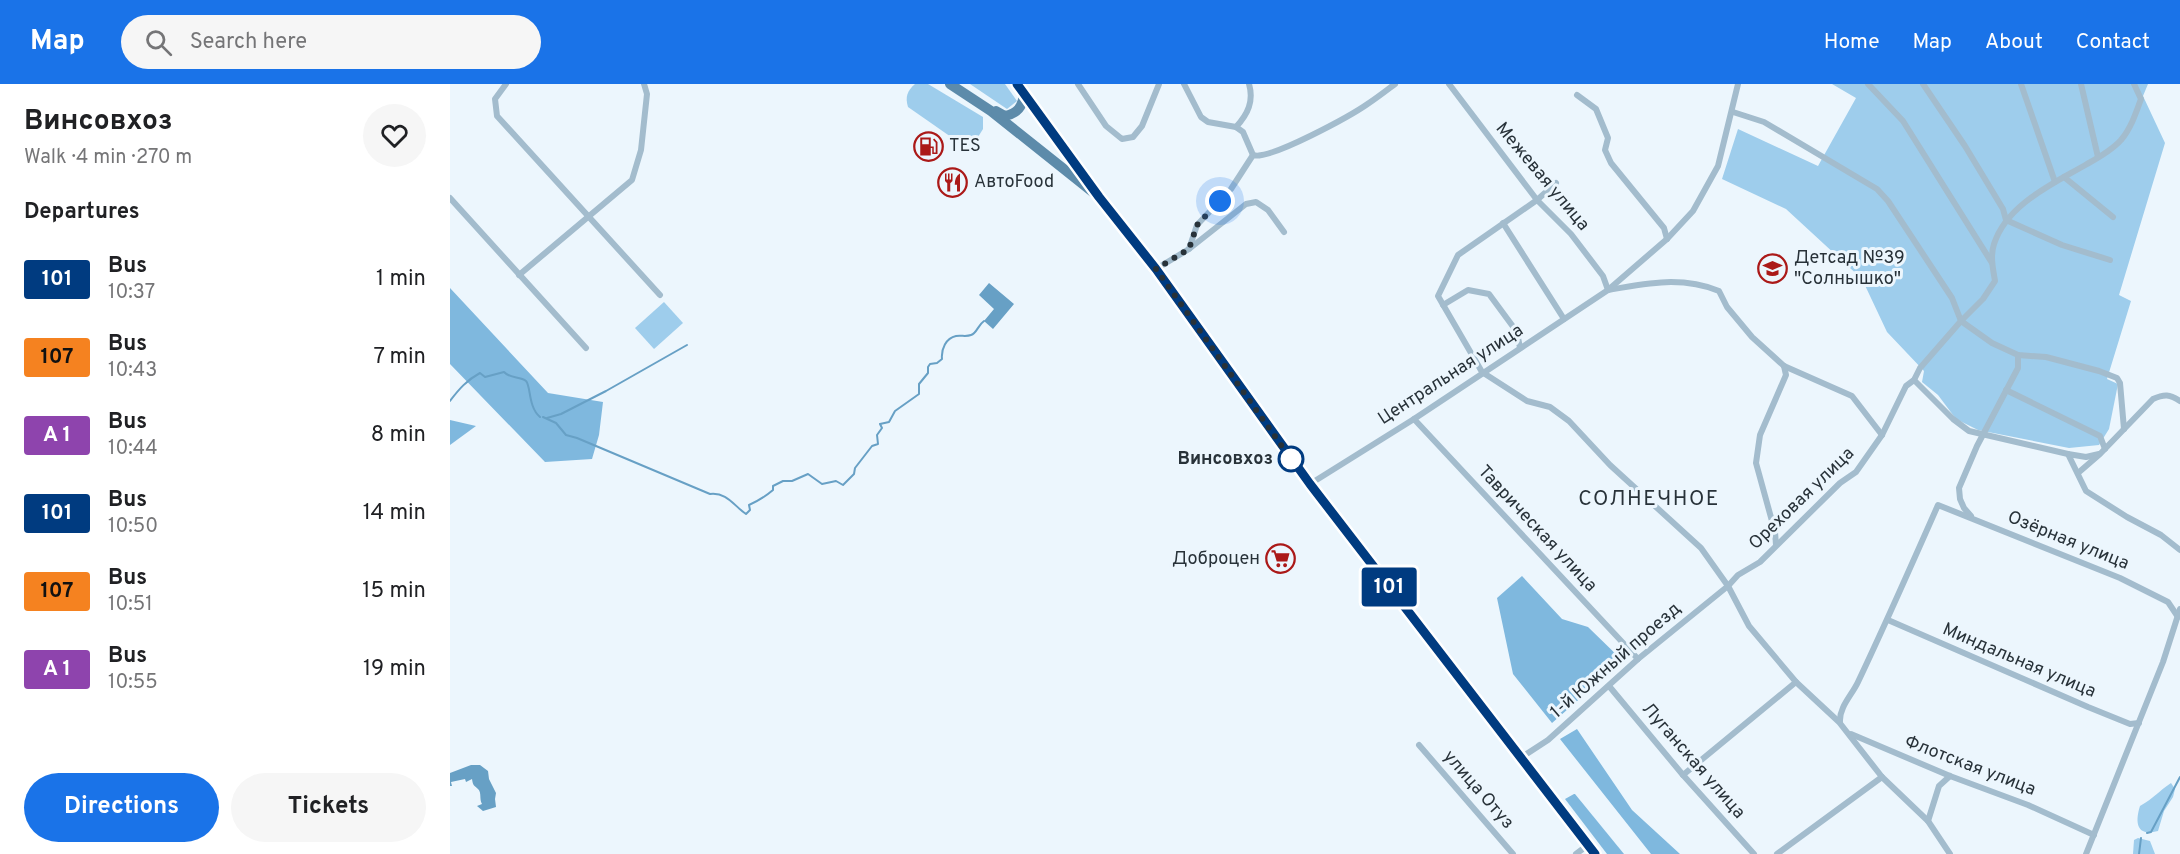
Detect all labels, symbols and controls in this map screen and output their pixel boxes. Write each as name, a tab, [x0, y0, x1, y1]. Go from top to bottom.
search box	[121, 15, 541, 69]
text: Map	[30, 24, 85, 60]
icon: search	[142, 26, 175, 59]
text: Search here	[190, 29, 307, 56]
text: Home	[1824, 29, 1880, 56]
text: Map	[1913, 29, 1952, 56]
text: About	[1985, 29, 2043, 56]
text: Contact	[2076, 29, 2150, 56]
text: Винсовхоз	[24, 104, 173, 140]
button: heart	[363, 104, 426, 167]
street label: Межевая улица	[1490, 118, 1594, 236]
fuel station icon: TES	[912, 130, 944, 162]
place label: TES	[949, 135, 981, 158]
text: Walk · 4 min · 270 m	[24, 145, 192, 171]
restaurant icon: АвтоFood	[937, 166, 969, 198]
place label: АвтоFood	[974, 171, 1054, 194]
your location	[1205, 186, 1235, 216]
text: Departures	[24, 199, 140, 226]
place label: Детсад №39 "Солнышко"	[1794, 247, 1905, 291]
school or university icon: Детсад №39 "Солнышко"	[1757, 252, 1789, 284]
text: Bus	[108, 253, 147, 280]
text: 101	[42, 266, 72, 293]
text: 1 min	[376, 266, 426, 293]
text: 10:37	[108, 280, 155, 306]
street label: Центральная улица	[1374, 319, 1528, 431]
text: Bus	[108, 331, 147, 358]
text: 107	[40, 344, 74, 371]
text: 7 min	[374, 344, 426, 371]
text: 10:43	[108, 358, 157, 384]
text: Bus	[108, 409, 147, 436]
text: A 1	[43, 422, 71, 449]
text: 8 min	[371, 422, 426, 449]
text: 10:44	[108, 436, 158, 462]
street label: Ореховая улица	[1744, 443, 1860, 555]
marker: Винсовхоз	[1278, 446, 1304, 472]
place label: Винсовхоз	[1177, 448, 1273, 471]
street label: Таврическая улица	[1472, 461, 1602, 597]
district label: СОЛНЕЧНОЕ	[1578, 486, 1720, 513]
text: Bus	[108, 487, 147, 514]
text: 101	[42, 500, 72, 527]
text: 14 min	[363, 500, 426, 527]
street label: Озёрная улица	[2004, 506, 2132, 576]
text: 10:50	[108, 514, 158, 540]
supermarket icon: Доброцен	[1265, 543, 1297, 575]
place label: Доброцен	[1172, 548, 1260, 571]
text: Bus	[108, 565, 147, 592]
line badge: 101	[1354, 568, 1424, 606]
text: 101	[1374, 574, 1404, 601]
text: 107	[40, 578, 74, 605]
text: 15 min	[362, 578, 426, 605]
text: 10:51	[108, 592, 153, 618]
street label: 1-й Южный проезд	[1546, 598, 1686, 724]
street label: Миндальная улица	[1939, 618, 2099, 704]
text: Bus	[108, 643, 147, 670]
text: A 1	[43, 656, 71, 683]
text: 19 min	[363, 656, 426, 683]
text: 10:55	[108, 670, 158, 696]
street label: Луганская улица	[1636, 698, 1750, 824]
street label: Флотская улица	[1901, 730, 2039, 802]
street label: улица Отуз	[1437, 746, 1519, 834]
button: Directions	[24, 773, 219, 842]
button: Tickets	[231, 773, 426, 842]

